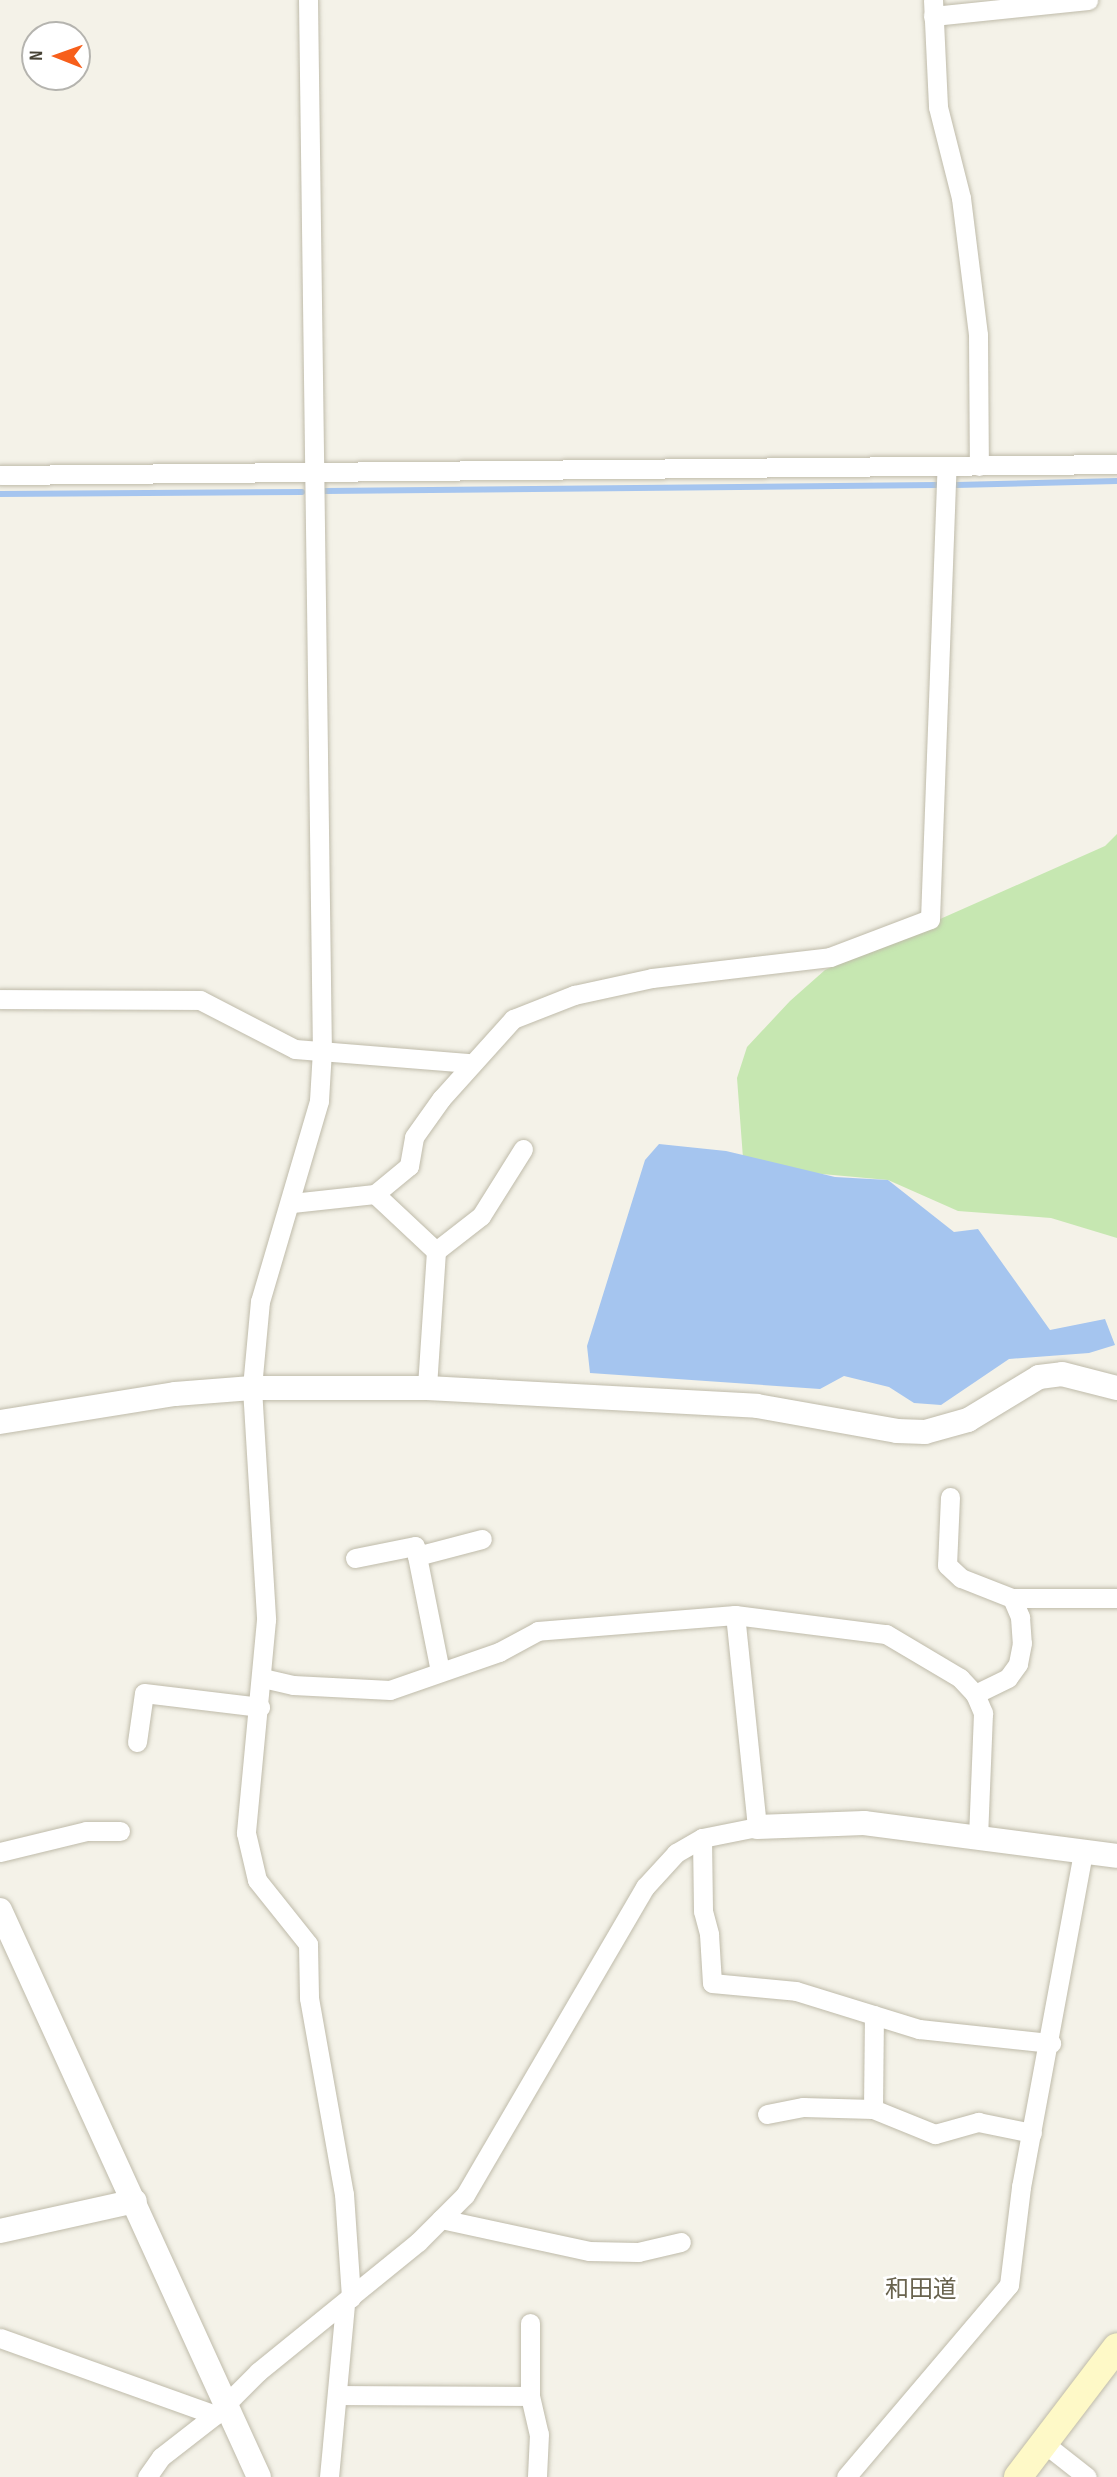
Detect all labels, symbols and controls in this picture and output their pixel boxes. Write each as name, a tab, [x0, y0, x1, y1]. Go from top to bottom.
north arrow	[21, 21, 91, 91]
text: N	[25, 50, 48, 61]
district label: 和田道	[885, 2276, 957, 2304]

